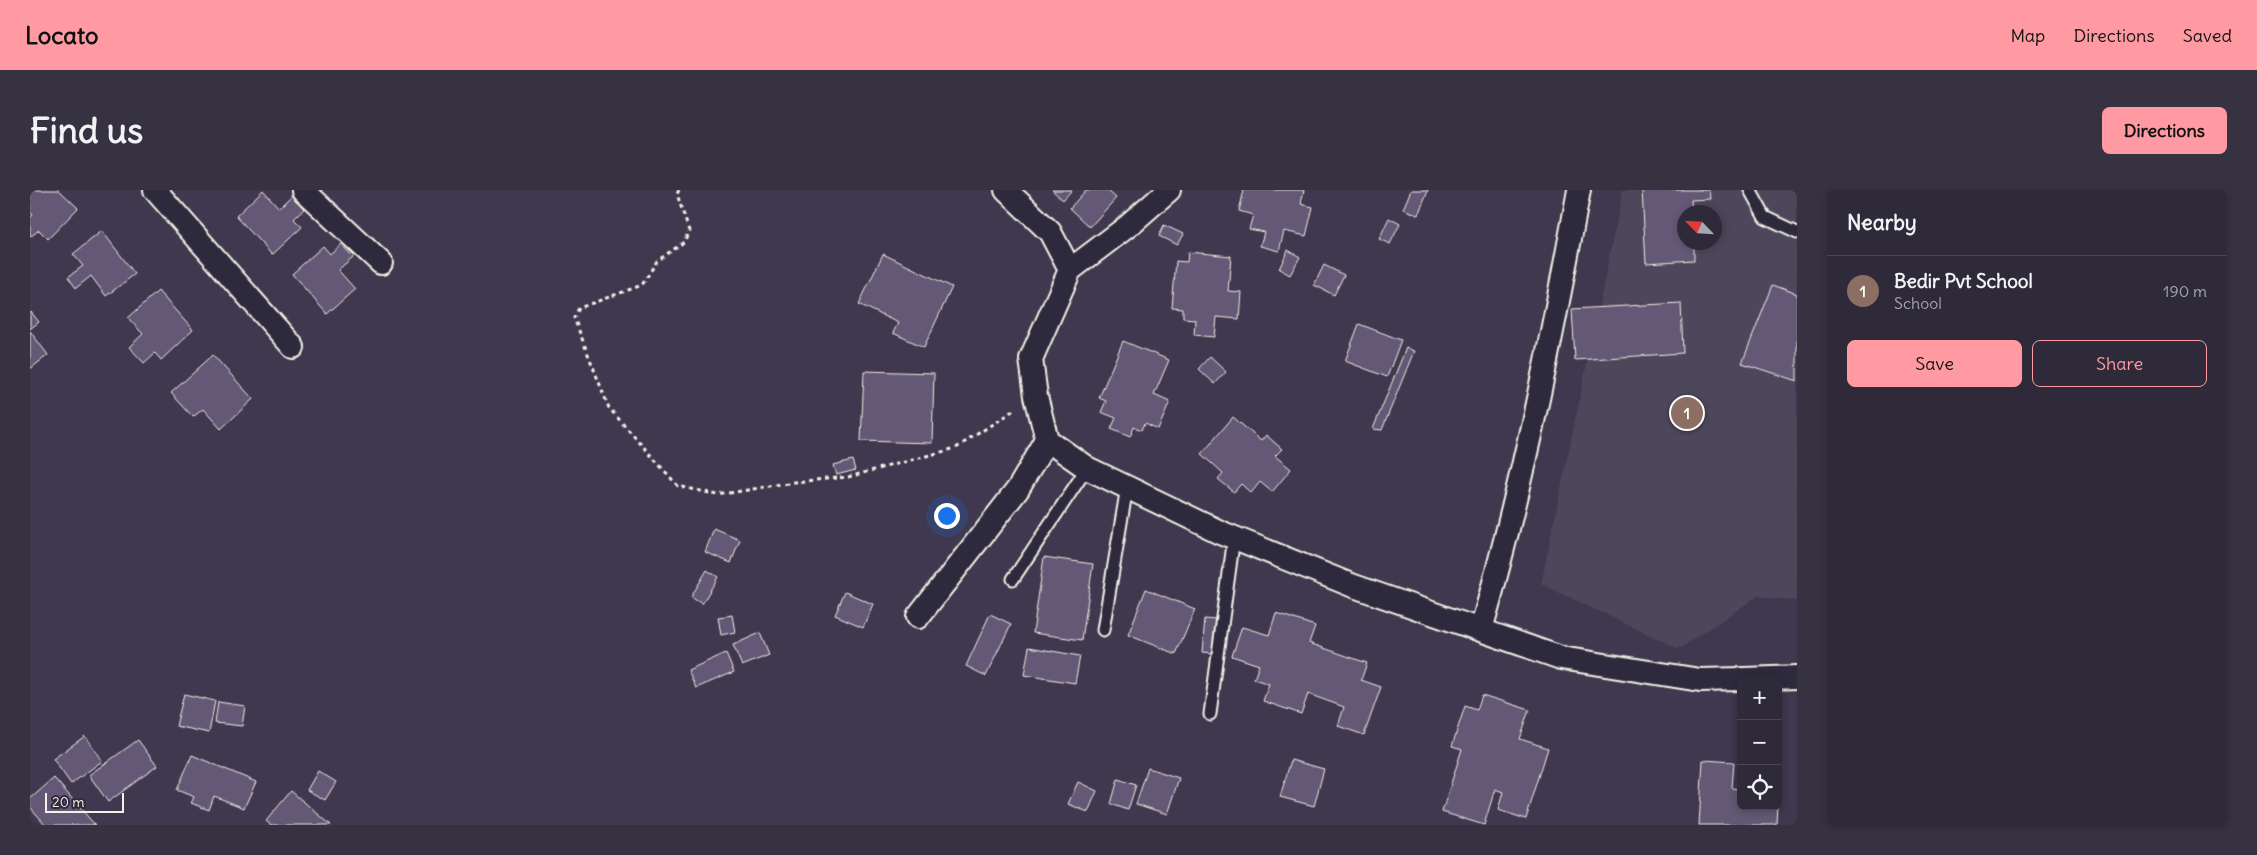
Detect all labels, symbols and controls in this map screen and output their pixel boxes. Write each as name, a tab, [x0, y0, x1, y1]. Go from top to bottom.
text: Locato	[25, 20, 99, 50]
text: Map	[2010, 24, 2045, 47]
text: Directions	[2073, 24, 2155, 47]
text: Saved	[2183, 24, 2232, 47]
button: Directions	[2102, 107, 2227, 154]
text: Find us	[30, 108, 143, 152]
north arrow	[1677, 205, 1722, 250]
text: Nearby	[1847, 209, 1917, 236]
text: Bedir Pvt School	[1894, 269, 2033, 293]
text: 1	[1860, 281, 1866, 301]
text: 190 m	[2163, 281, 2207, 301]
text: School	[1894, 293, 1942, 313]
button: Save	[1847, 340, 2022, 387]
button: Share	[2032, 340, 2207, 387]
pin: 1	[1671, 394, 1703, 432]
your location	[934, 503, 960, 529]
map controls	[1737, 675, 1782, 810]
button: +	[1737, 675, 1782, 720]
button: −	[1737, 720, 1782, 765]
button: locate	[1737, 765, 1782, 810]
scale bar	[45, 790, 124, 813]
text: 20 m	[52, 793, 85, 811]

